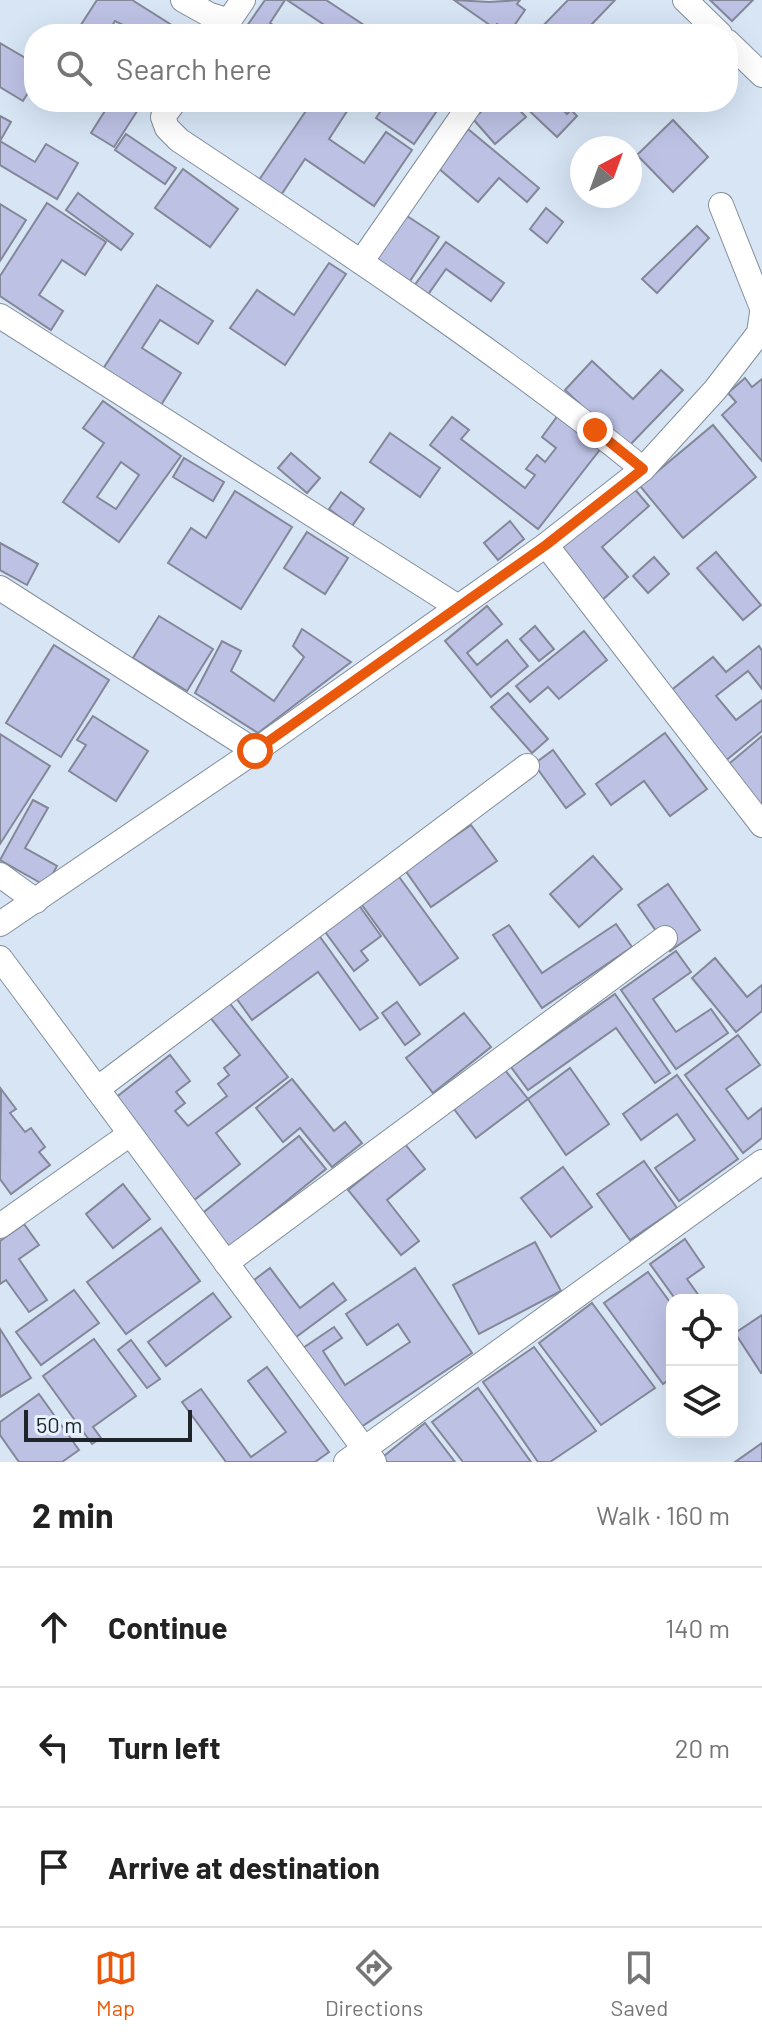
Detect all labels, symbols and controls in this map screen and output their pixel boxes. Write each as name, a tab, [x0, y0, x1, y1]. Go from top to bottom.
search box	[24, 24, 738, 112]
icon: search	[52, 46, 96, 90]
text: Search here	[116, 50, 272, 86]
north arrow	[570, 136, 642, 208]
route end	[577, 412, 613, 448]
route start	[237, 733, 273, 769]
map controls	[666, 1294, 738, 1438]
button: locate	[666, 1294, 738, 1366]
button: layers	[666, 1366, 738, 1438]
scale bar	[24, 1406, 192, 1442]
text: 50 m	[36, 1411, 82, 1437]
text: 2 min	[32, 1494, 114, 1535]
text: Walk · 160 m	[596, 1499, 730, 1530]
icon: ahead	[32, 1605, 76, 1649]
text: Continue	[108, 1609, 228, 1645]
text: 140 m	[665, 1612, 730, 1643]
icon: left	[32, 1725, 76, 1769]
text: Turn left	[108, 1729, 221, 1765]
text: 20 m	[675, 1732, 730, 1763]
icon: arrive	[32, 1845, 76, 1889]
text: Arrive at destination	[108, 1849, 380, 1885]
tab: Map	[94, 1946, 138, 2020]
tab: Directions	[325, 1946, 423, 2020]
tab: Saved	[611, 1946, 668, 2020]

